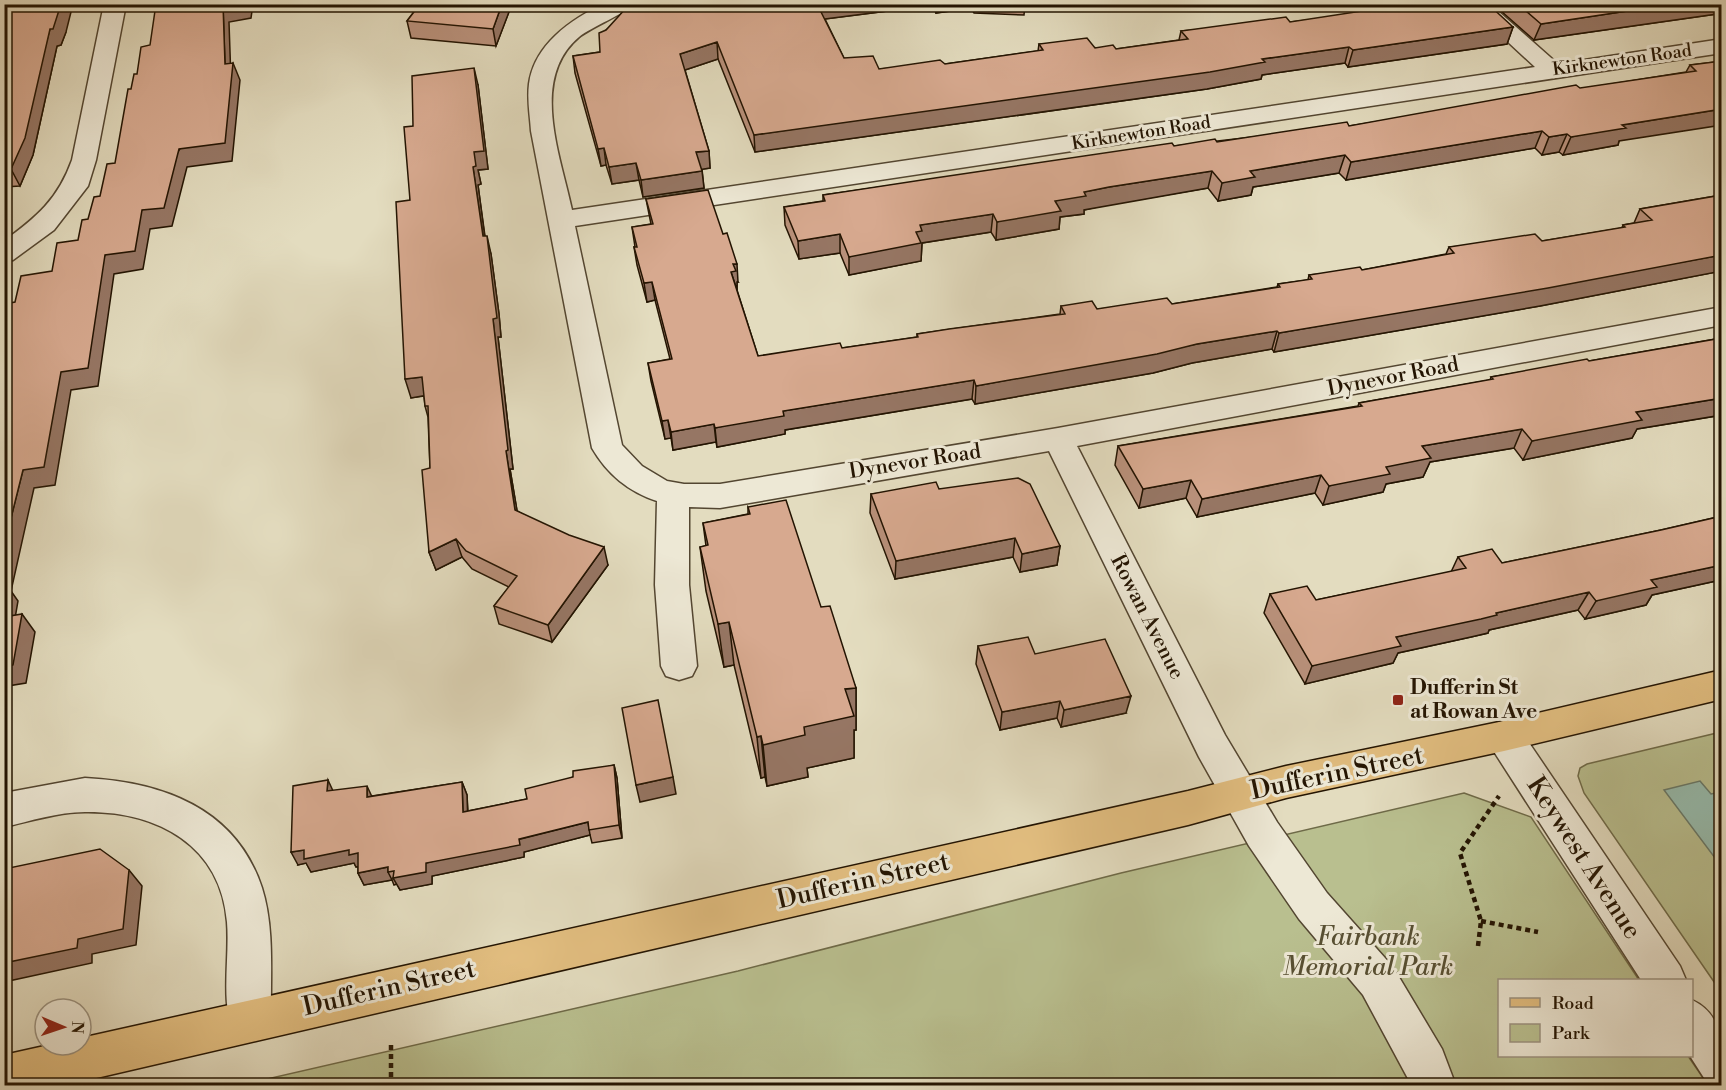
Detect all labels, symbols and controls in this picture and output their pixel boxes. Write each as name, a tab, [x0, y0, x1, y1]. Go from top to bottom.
street label: Kirknewton Road	[1551, 39, 1694, 81]
street label: Kirknewton Road	[1070, 111, 1213, 155]
street label: Dynevor Road	[1325, 351, 1461, 402]
street label: Dynevor Road	[847, 439, 983, 485]
street label: Rowan Avenue	[1104, 550, 1190, 684]
place label: Dufferin St at Rowan Ave	[1410, 675, 1537, 725]
marker: Dufferin St at Rowan Ave	[1391, 693, 1405, 707]
street label: Dufferin Street	[1247, 739, 1427, 807]
street label: Keywest Avenue	[1520, 771, 1648, 945]
street label: Dufferin Street	[774, 846, 952, 916]
park label: Fairbank Memorial Park	[1283, 921, 1453, 983]
street label: Dufferin Street	[300, 953, 478, 1023]
legend	[1498, 979, 1693, 1057]
text: Road	[1552, 992, 1595, 1015]
north arrow	[33, 997, 93, 1057]
text: N	[67, 1021, 87, 1035]
text: Park	[1552, 1022, 1591, 1045]

